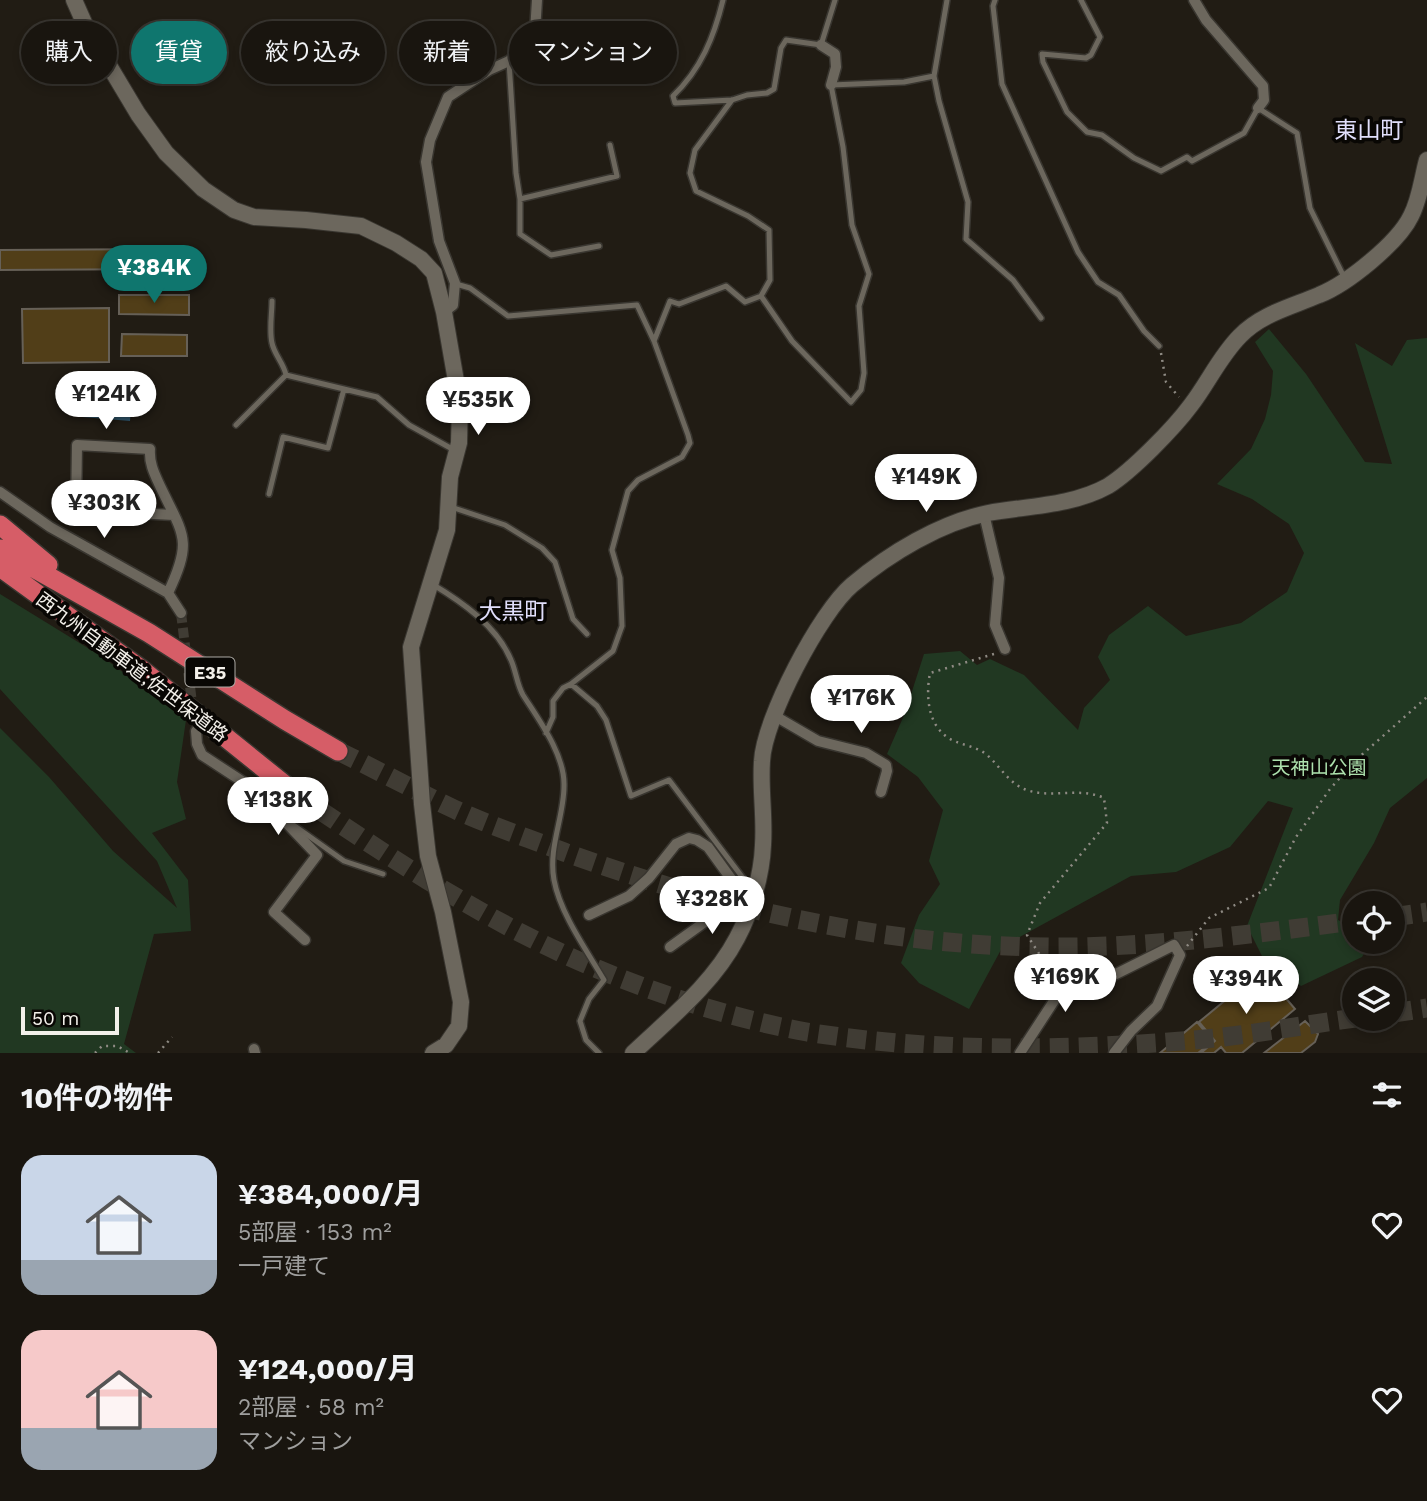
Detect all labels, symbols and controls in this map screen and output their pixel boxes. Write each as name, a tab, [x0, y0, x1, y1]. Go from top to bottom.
chip: 購入	[21, 21, 117, 84]
chip: 賃貸	[131, 21, 227, 84]
chip: 絞り込み	[241, 21, 385, 84]
chip: 新着	[399, 21, 495, 84]
chip: マンション	[509, 21, 677, 84]
district label: 東山町	[1335, 117, 1404, 144]
pin: ¥384K	[105, 246, 203, 305]
text: ¥384K	[117, 254, 191, 281]
pin: ¥124K	[57, 372, 155, 431]
pin: ¥535K	[429, 378, 527, 437]
text: ¥124K	[71, 380, 141, 407]
text: ¥535K	[442, 386, 514, 413]
pin: ¥149K	[877, 454, 975, 514]
text: ¥149K	[891, 463, 961, 490]
pin: ¥303K	[55, 480, 153, 540]
text: ¥303K	[67, 489, 141, 516]
street label: 西九州自動車道;佐世保道路	[32, 588, 232, 746]
district label: 大黒町	[479, 598, 548, 625]
road number: E35	[186, 658, 234, 686]
pin: ¥176K	[812, 676, 910, 735]
text: ¥176K	[827, 684, 895, 711]
park label: 天神山公園	[1271, 756, 1367, 779]
pin: ¥138K	[229, 778, 327, 837]
text: ¥138K	[243, 786, 313, 813]
pin: ¥328K	[663, 876, 761, 936]
text: ¥328K	[675, 885, 749, 912]
map controls	[1342, 891, 1405, 1031]
button: locate	[1342, 891, 1405, 954]
pin: ¥169K	[1016, 954, 1114, 1014]
pin: ¥394K	[1197, 956, 1295, 1016]
text: ¥169K	[1030, 963, 1100, 990]
text: ¥394K	[1209, 965, 1283, 992]
button: layers	[1342, 968, 1405, 1031]
scale bar	[21, 1004, 119, 1036]
text: 50 m	[32, 1007, 79, 1030]
icon: filters	[1368, 1076, 1406, 1114]
text: 10件の物件	[21, 1080, 173, 1115]
text: ¥384,000/月	[238, 1176, 424, 1211]
icon: home	[77, 1183, 161, 1267]
icon: heart	[1368, 1206, 1406, 1244]
text: 5部屋 · 153 m²	[238, 1219, 392, 1246]
text: 一戸建て	[238, 1253, 330, 1280]
text: ¥124,000/月	[238, 1351, 417, 1386]
icon: home	[77, 1358, 161, 1442]
icon: heart	[1368, 1381, 1406, 1419]
text: 2部屋 · 58 m²	[238, 1394, 384, 1421]
text: マンション	[238, 1428, 353, 1455]

